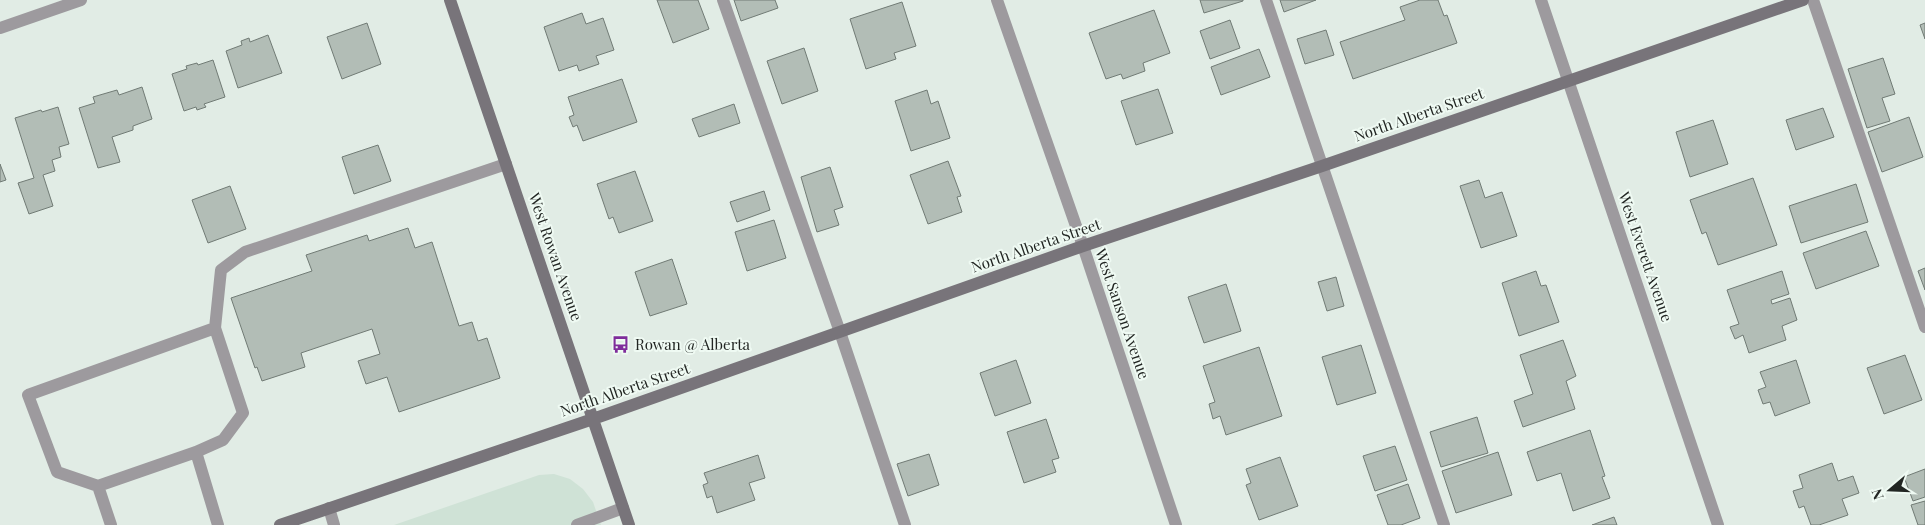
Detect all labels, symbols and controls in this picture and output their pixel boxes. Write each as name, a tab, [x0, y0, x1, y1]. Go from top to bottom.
street label: North Alberta Street	[1351, 82, 1487, 146]
street label: West Everett Avenue	[1614, 188, 1678, 324]
street label: West Rowan Avenue	[524, 189, 587, 323]
street label: North Alberta Street	[968, 213, 1104, 277]
street label: West Sanson Avenue	[1091, 245, 1155, 382]
place label: Rowan @ Alberta	[635, 334, 751, 354]
bus stop icon: Rowan @ Alberta	[611, 335, 631, 355]
street label: North Alberta Street	[557, 357, 693, 421]
north arrow	[1865, 465, 1915, 515]
text: N	[1867, 487, 1888, 502]

